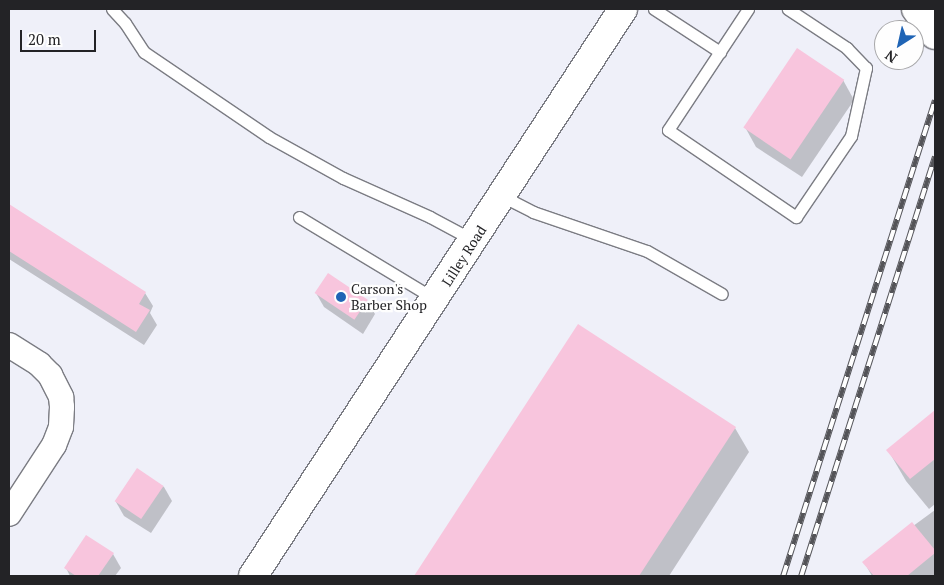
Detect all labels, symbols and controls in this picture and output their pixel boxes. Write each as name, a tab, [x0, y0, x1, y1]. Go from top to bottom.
scale bar	[22, 20, 99, 52]
north arrow	[874, 20, 924, 70]
text: 20 m	[28, 29, 61, 49]
text: N	[881, 46, 900, 68]
street label: Lilley Road	[438, 223, 490, 289]
place label: Carson's Barber Shop	[351, 281, 427, 314]
marker: Carson's Barber Shop	[335, 291, 347, 303]

